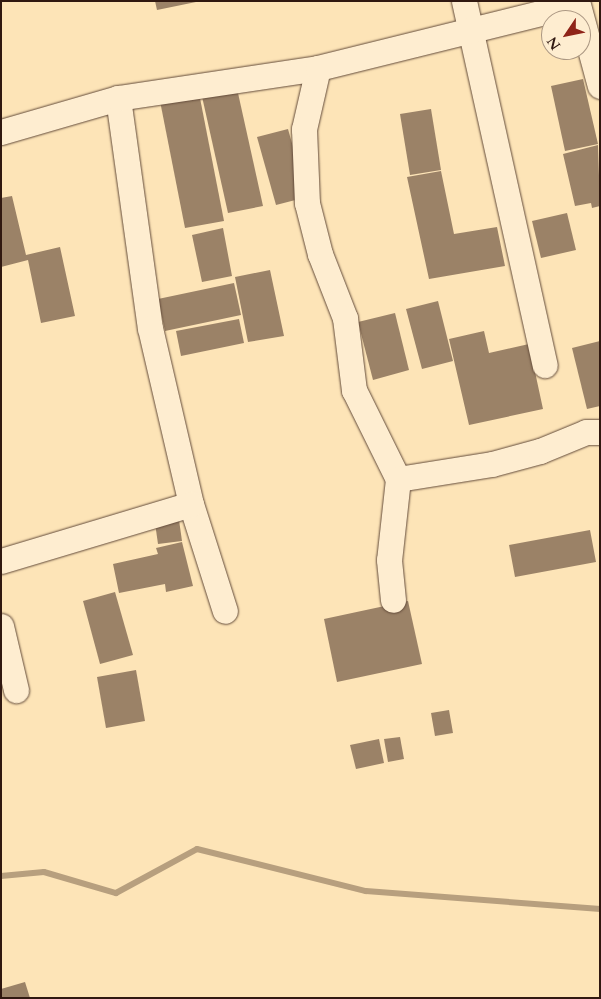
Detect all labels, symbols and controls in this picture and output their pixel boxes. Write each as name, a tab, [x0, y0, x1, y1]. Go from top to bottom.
north arrow	[541, 10, 591, 60]
text: N	[543, 33, 565, 53]

